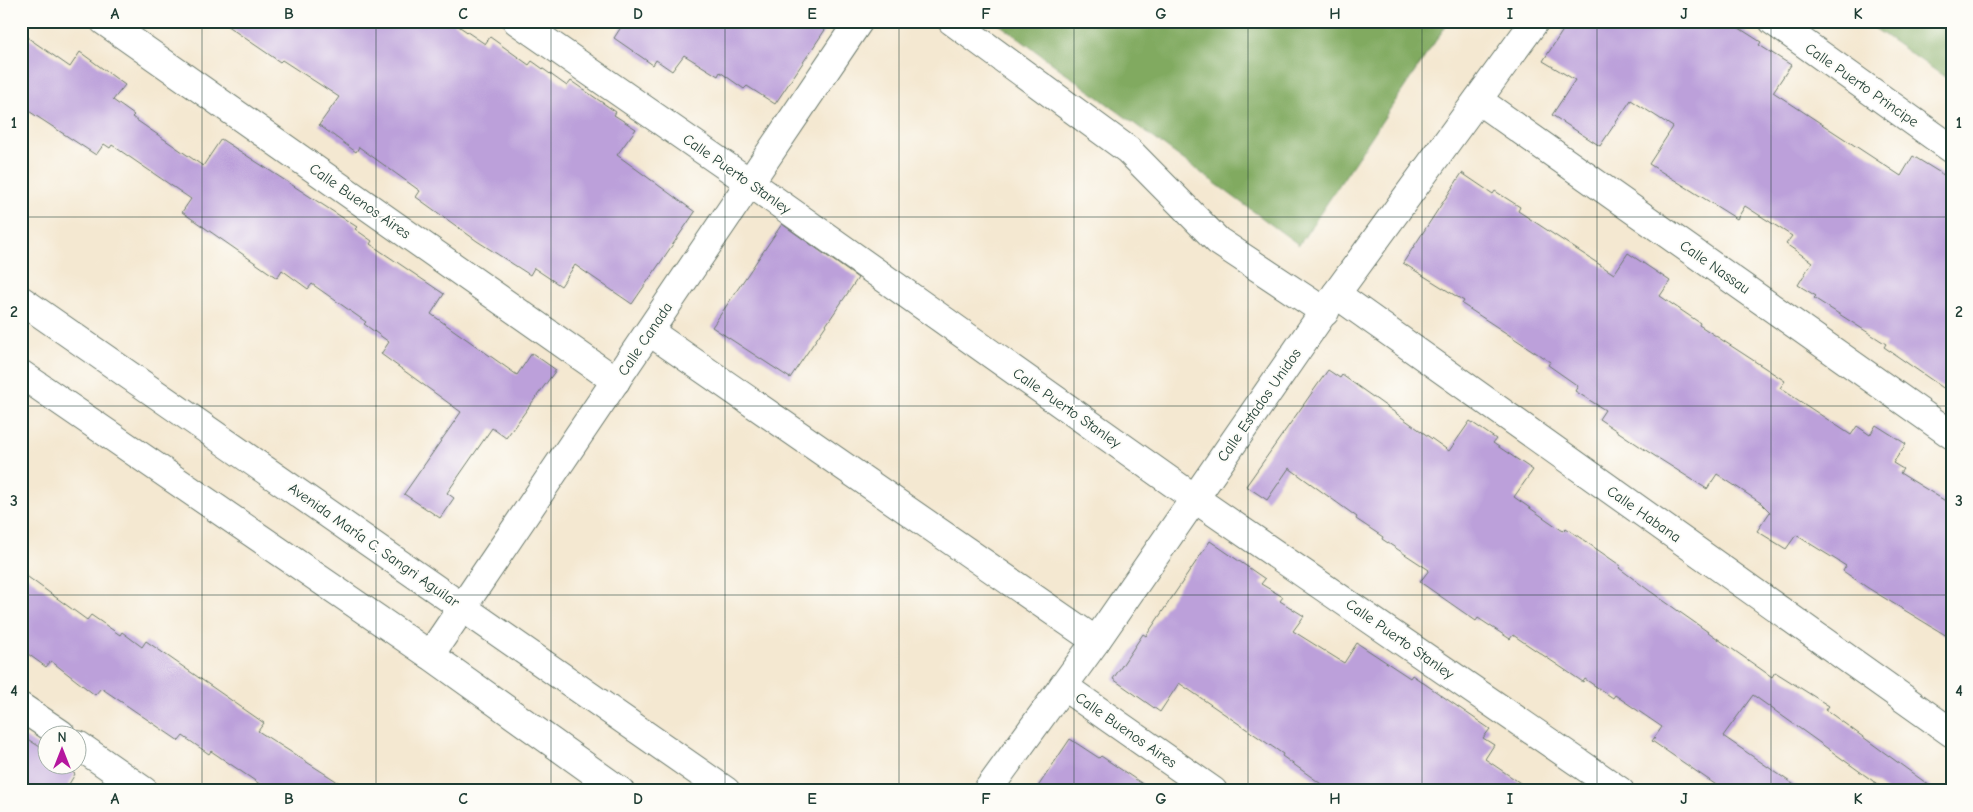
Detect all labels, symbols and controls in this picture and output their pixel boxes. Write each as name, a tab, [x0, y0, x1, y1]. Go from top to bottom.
text: A	[111, 5, 120, 23]
text: B	[284, 5, 294, 23]
text: C	[458, 5, 468, 23]
text: D	[633, 5, 643, 23]
text: E	[807, 5, 817, 23]
text: F	[981, 5, 991, 23]
text: G	[1155, 5, 1167, 23]
text: H	[1329, 5, 1341, 23]
text: I	[1507, 5, 1513, 23]
text: J	[1680, 5, 1688, 23]
text: K	[1853, 5, 1863, 23]
street label: Calle Puerto Principe	[1802, 39, 1923, 131]
text: 1	[11, 114, 17, 132]
text: 1	[1956, 114, 1962, 132]
street label: Calle Puerto Stanley	[679, 130, 795, 218]
street label: Calle Buenos Aires	[306, 159, 414, 243]
street label: Calle Nassau	[1676, 236, 1754, 298]
street label: Calle Canada	[614, 299, 676, 379]
text: 2	[10, 303, 18, 321]
text: 2	[1955, 303, 1963, 321]
street label: Calle Estados Unidos	[1213, 345, 1305, 465]
street label: Calle Puerto Stanley	[1009, 364, 1125, 452]
street label: Avenida María C. Sangri Aguilar	[285, 479, 463, 611]
street label: Calle Habana	[1603, 482, 1685, 546]
text: 3	[10, 492, 18, 510]
text: 3	[1955, 492, 1963, 510]
street label: Calle Puerto Stanley	[1342, 595, 1458, 683]
text: 4	[10, 682, 18, 700]
text: 4	[1955, 682, 1963, 700]
street label: Calle Buenos Aires	[1072, 688, 1180, 772]
north arrow	[38, 724, 88, 774]
text: N	[57, 729, 67, 746]
text: A	[111, 790, 120, 808]
text: B	[284, 790, 294, 808]
text: C	[458, 790, 468, 808]
text: D	[633, 790, 643, 808]
text: E	[807, 790, 817, 808]
text: F	[981, 790, 991, 808]
text: G	[1155, 790, 1167, 808]
text: H	[1329, 790, 1341, 808]
text: I	[1507, 790, 1513, 808]
text: J	[1680, 790, 1688, 808]
text: K	[1853, 790, 1863, 808]

